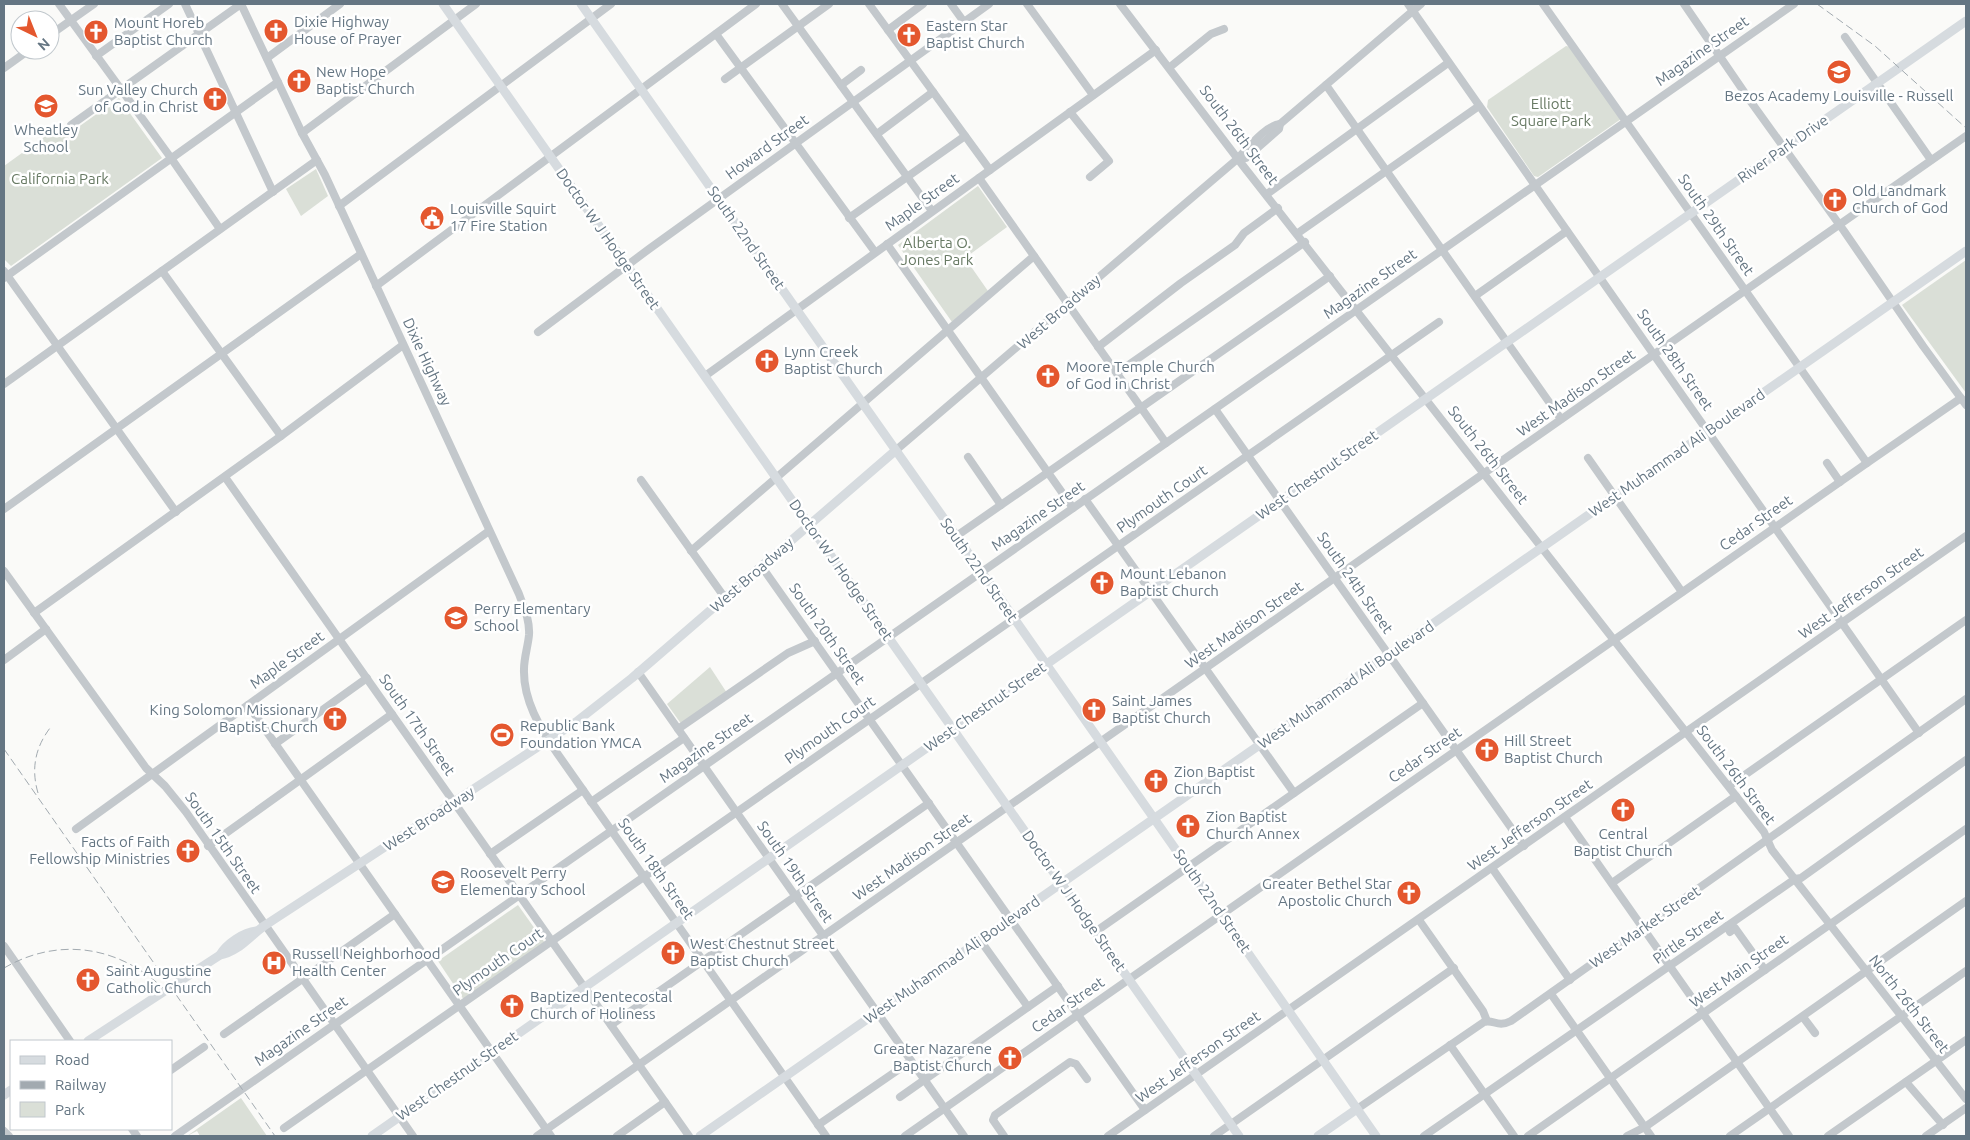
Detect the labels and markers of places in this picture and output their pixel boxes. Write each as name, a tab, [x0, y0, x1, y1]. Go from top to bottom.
place label: Dixie Highway House of Prayer	[294, 13, 402, 47]
place label: Mount Horeb Baptist Church	[114, 14, 213, 48]
place label: Eastern Star Baptist Church	[926, 17, 1025, 51]
church icon: Dixie Highway House of Prayer	[263, 18, 289, 44]
church icon: Mount Horeb Baptist Church	[83, 19, 109, 45]
church icon: Eastern Star Baptist Church	[896, 22, 922, 48]
school or university icon: Bezos Academy Louisville - Russell	[1826, 59, 1852, 85]
place label: New Hope Baptist Church	[316, 63, 415, 97]
church icon: New Hope Baptist Church	[286, 68, 312, 94]
place label: Sun Valley Church of God in Christ	[78, 81, 198, 115]
church icon: Sun Valley Church of God in Christ	[202, 86, 228, 112]
place label: Bezos Academy Louisville - Russell	[1725, 87, 1953, 104]
school or university icon: Wheatley School	[33, 93, 59, 119]
place label: Wheatley School	[14, 121, 78, 155]
place label: Old Landmark Church of God	[1852, 182, 1948, 216]
church icon: Old Landmark Church of God	[1822, 187, 1848, 213]
place label: Louisville Squirt 17 Fire Station	[450, 200, 556, 234]
public building icon: Louisville Squirt 17 Fire Station	[419, 205, 445, 231]
place label: Lynn Creek Baptist Church	[784, 343, 883, 377]
church icon: Lynn Creek Baptist Church	[754, 348, 780, 374]
place label: Moore Temple Church of God in Christ	[1066, 358, 1215, 392]
church icon: Moore Temple Church of God in Christ	[1035, 363, 1061, 389]
place label: Mount Lebanon Baptist Church	[1120, 565, 1227, 599]
church icon: Mount Lebanon Baptist Church	[1089, 570, 1115, 596]
place label: Perry Elementary School	[474, 600, 591, 634]
school or university icon: Perry Elementary School	[443, 605, 469, 631]
place label: Saint James Baptist Church	[1112, 692, 1211, 726]
church icon: Saint James Baptist Church	[1081, 697, 1107, 723]
place label: King Solomon Missionary Baptist Church	[150, 701, 318, 735]
church icon: King Solomon Missionary Baptist Church	[322, 706, 348, 732]
place label: Republic Bank Foundation YMCA	[520, 717, 642, 751]
sports icon: Republic Bank Foundation YMCA	[489, 722, 515, 748]
place label: Hill Street Baptist Church	[1504, 732, 1603, 766]
church icon: Hill Street Baptist Church	[1474, 737, 1500, 763]
place label: Zion Baptist Church	[1174, 763, 1255, 797]
church icon: Zion Baptist Church	[1143, 768, 1169, 794]
church icon: Central Baptist Church	[1610, 797, 1636, 823]
place label: Zion Baptist Church Annex	[1206, 808, 1300, 842]
church icon: Zion Baptist Church Annex	[1175, 813, 1201, 839]
place label: Central Baptist Church	[1574, 825, 1672, 859]
place label: Facts of Faith Fellowship Ministries	[29, 833, 170, 867]
church icon: Facts of Faith Fellowship Ministries	[175, 838, 201, 864]
place label: Roosevelt Perry Elementary School	[460, 864, 586, 898]
school or university icon: Roosevelt Perry Elementary School	[430, 869, 456, 895]
place label: Greater Bethel Star Apostolic Church	[1262, 875, 1392, 909]
church icon: Greater Bethel Star Apostolic Church	[1396, 880, 1422, 906]
place label: West Chestnut Street Baptist Church	[690, 935, 835, 969]
church icon: West Chestnut Street Baptist Church	[660, 940, 686, 966]
place label: Russell Neighborhood Health Center	[292, 945, 440, 979]
hospital icon: Russell Neighborhood Health Center	[261, 950, 287, 976]
place label: Saint Augustine Catholic Church	[106, 962, 212, 996]
church icon: Saint Augustine Catholic Church	[75, 967, 101, 993]
place label: Baptized Pentecostal Church of Holiness	[530, 988, 672, 1022]
church icon: Baptized Pentecostal Church of Holiness	[499, 993, 525, 1019]
place label: Greater Nazarene Baptist Church	[873, 1040, 992, 1074]
church icon: Greater Nazarene Baptist Church	[997, 1045, 1023, 1071]

